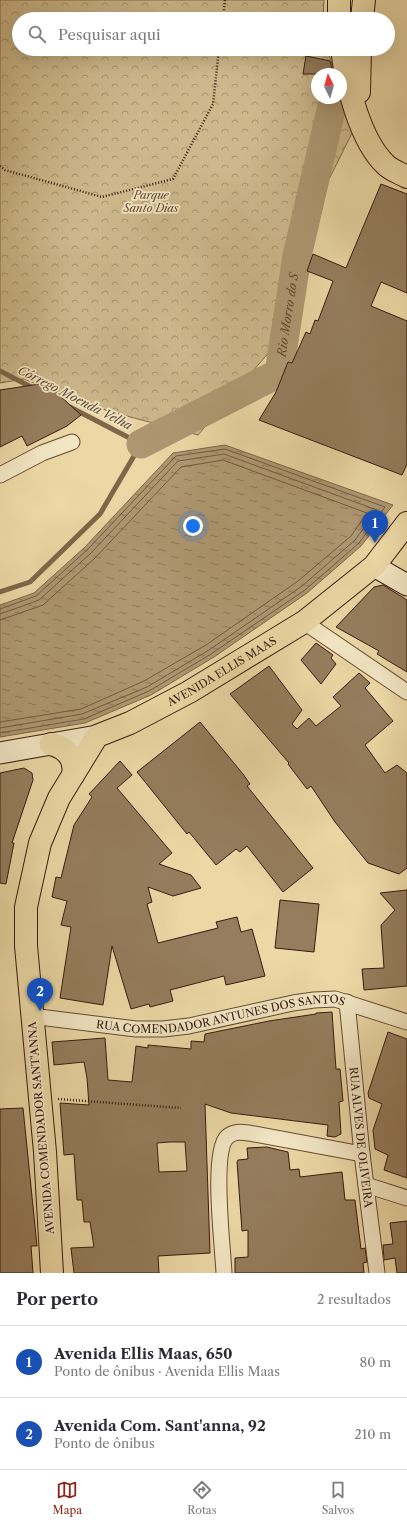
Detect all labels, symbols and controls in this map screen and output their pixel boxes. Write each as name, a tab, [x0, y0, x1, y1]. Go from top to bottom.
search box	[12, 12, 395, 56]
icon: search	[26, 23, 48, 45]
text: Pesquisar aqui	[58, 25, 161, 44]
north arrow	[311, 68, 347, 104]
park label: Parque Santo Dias	[122, 188, 179, 215]
water label: Rio Morro do S	[273, 271, 301, 359]
water label: Córrego Moenda Velha	[16, 362, 135, 433]
pin: 1	[362, 510, 388, 543]
your location	[183, 516, 203, 536]
street label: AVENIDA ELLIS MAAS	[164, 633, 279, 710]
pin: 2	[27, 978, 53, 1011]
street label: RUA COMENDADOR ANTUNES DOS SANTOS	[96, 992, 347, 1036]
street label: AVENIDA COMENDADOR SANT'ANNA	[25, 1020, 57, 1236]
street label: RUA ALVES DE OLIVEIRA	[346, 1066, 376, 1209]
text: Por perto	[16, 1289, 98, 1309]
text: 2 resultados	[317, 1291, 391, 1307]
text: Avenida Ellis Maas, 650	[54, 1344, 233, 1363]
text: 1	[26, 1354, 32, 1370]
text: 80 m	[359, 1354, 391, 1370]
text: Ponto de ônibus · Avenida Ellis Maas	[54, 1363, 280, 1379]
text: Avenida Com. Sant'anna, 92	[54, 1416, 266, 1435]
text: 2	[25, 1426, 33, 1442]
text: 210 m	[354, 1426, 391, 1442]
text: Ponto de ônibus	[54, 1435, 155, 1451]
tab: Mapa	[53, 1479, 82, 1517]
tab: Rotas	[187, 1479, 216, 1517]
tab: Salvos	[322, 1479, 354, 1517]

